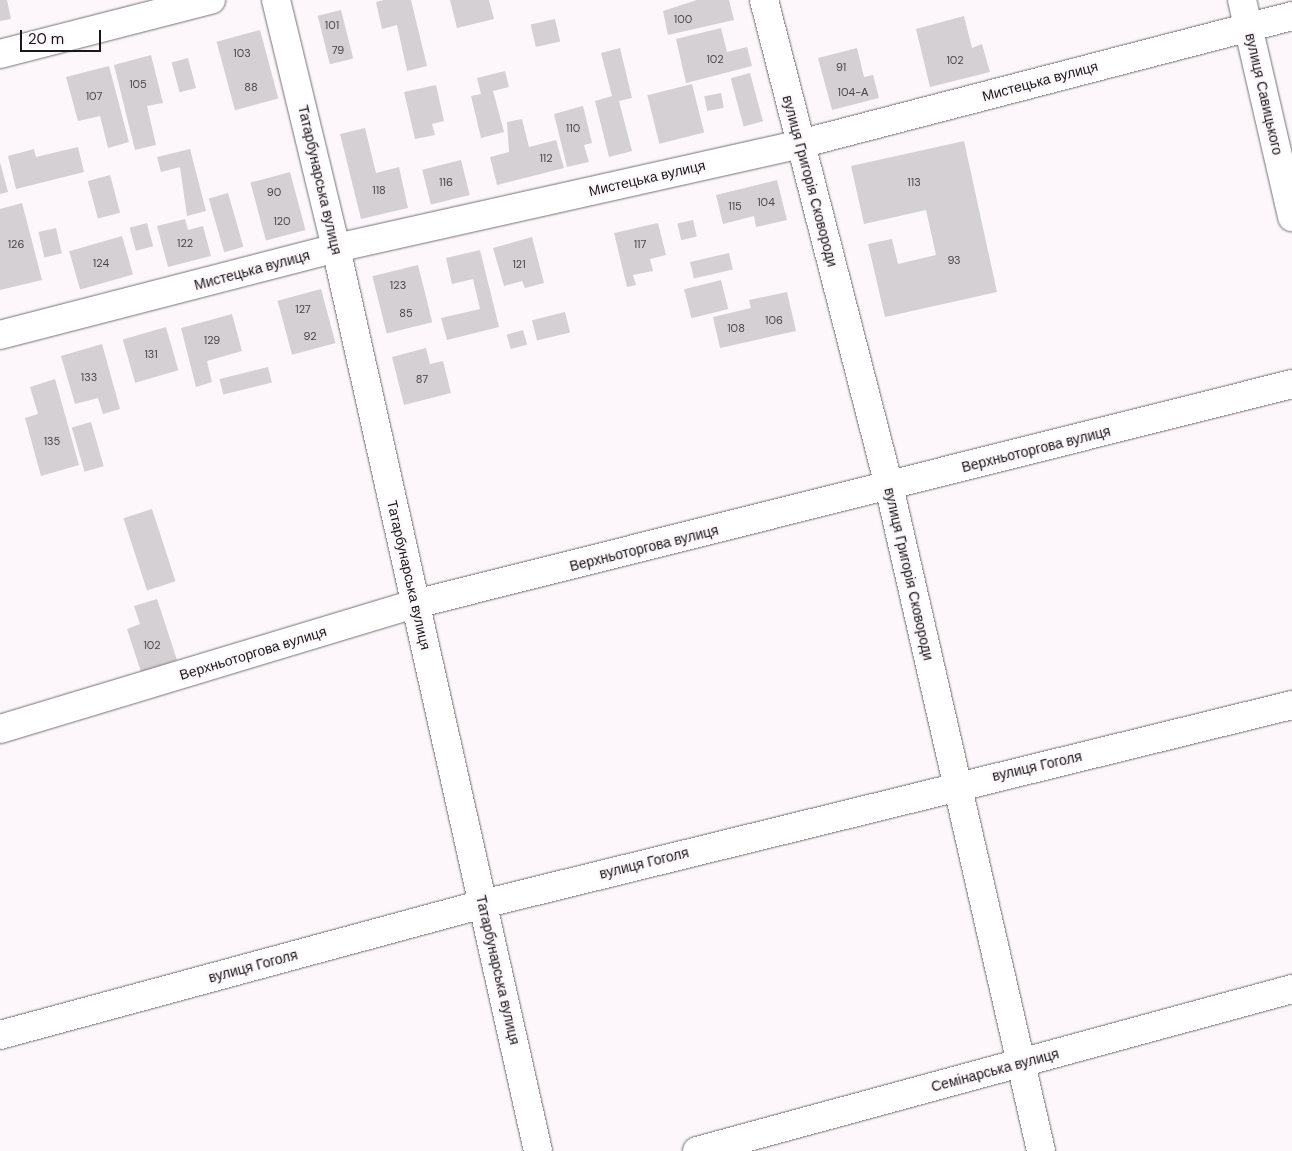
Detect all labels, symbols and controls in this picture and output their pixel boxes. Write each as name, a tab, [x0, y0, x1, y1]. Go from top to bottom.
house number: 100	[674, 12, 692, 26]
house number: 101	[325, 18, 339, 32]
scale bar	[22, 20, 104, 52]
text: 20 m	[28, 29, 64, 49]
street label: вулиця Савицького	[1242, 31, 1286, 157]
house number: 79	[332, 43, 344, 57]
house number: 103	[233, 46, 251, 60]
house number: 102	[706, 52, 724, 66]
house number: 102	[946, 53, 964, 67]
street label: Мистецька вулиця	[980, 57, 1100, 105]
house number: 91	[836, 60, 846, 74]
house number: 105	[129, 77, 147, 91]
house number: 88	[244, 80, 258, 94]
house number: 104-А	[838, 85, 868, 99]
house number: 107	[86, 89, 102, 103]
street label: вулиця Григорія Сковороди	[779, 93, 841, 269]
street label: Татарбунарська вулиця	[295, 104, 345, 256]
house number: 110	[566, 121, 580, 135]
house number: 112	[539, 151, 553, 165]
street label: Мистецька вулиця	[587, 156, 707, 200]
house number: 116	[439, 175, 453, 189]
house number: 113	[907, 175, 921, 189]
house number: 118	[372, 183, 386, 197]
house number: 90	[267, 185, 281, 199]
house number: 104	[757, 195, 775, 209]
house number: 115	[728, 199, 742, 213]
house number: 120	[273, 214, 291, 228]
house number: 122	[177, 236, 193, 250]
house number: 126	[8, 237, 24, 251]
house number: 117	[634, 237, 646, 251]
street label: Мистецька вулиця	[192, 246, 312, 294]
house number: 93	[947, 253, 961, 267]
house number: 124	[93, 256, 109, 270]
house number: 121	[512, 257, 526, 271]
house number: 123	[390, 278, 406, 292]
house number: 127	[295, 302, 311, 316]
house number: 85	[399, 306, 413, 320]
house number: 106	[765, 313, 783, 327]
house number: 108	[727, 321, 745, 335]
house number: 92	[303, 329, 317, 343]
house number: 129	[204, 333, 220, 347]
house number: 131	[144, 347, 158, 361]
house number: 133	[81, 370, 97, 384]
house number: 87	[416, 372, 428, 386]
street label: Верхньоторгова вулиця	[960, 422, 1112, 476]
house number: 135	[44, 434, 60, 448]
street label: вулиця Григорія Сковороди	[881, 486, 937, 662]
street label: Татарбунарська вулиця	[384, 499, 434, 651]
street label: Верхньоторгова вулиця	[568, 521, 720, 575]
street label: Верхньоторгова вулиця	[177, 623, 329, 683]
house number: 102	[143, 638, 161, 652]
street label: вулиця Гоголя	[990, 748, 1084, 784]
street label: вулиця Гоголя	[598, 844, 690, 882]
street label: Татарбунарська вулиця	[473, 894, 523, 1046]
street label: вулиця Гоголя	[207, 946, 299, 986]
street label: Семінарська вулиця	[929, 1045, 1061, 1095]

